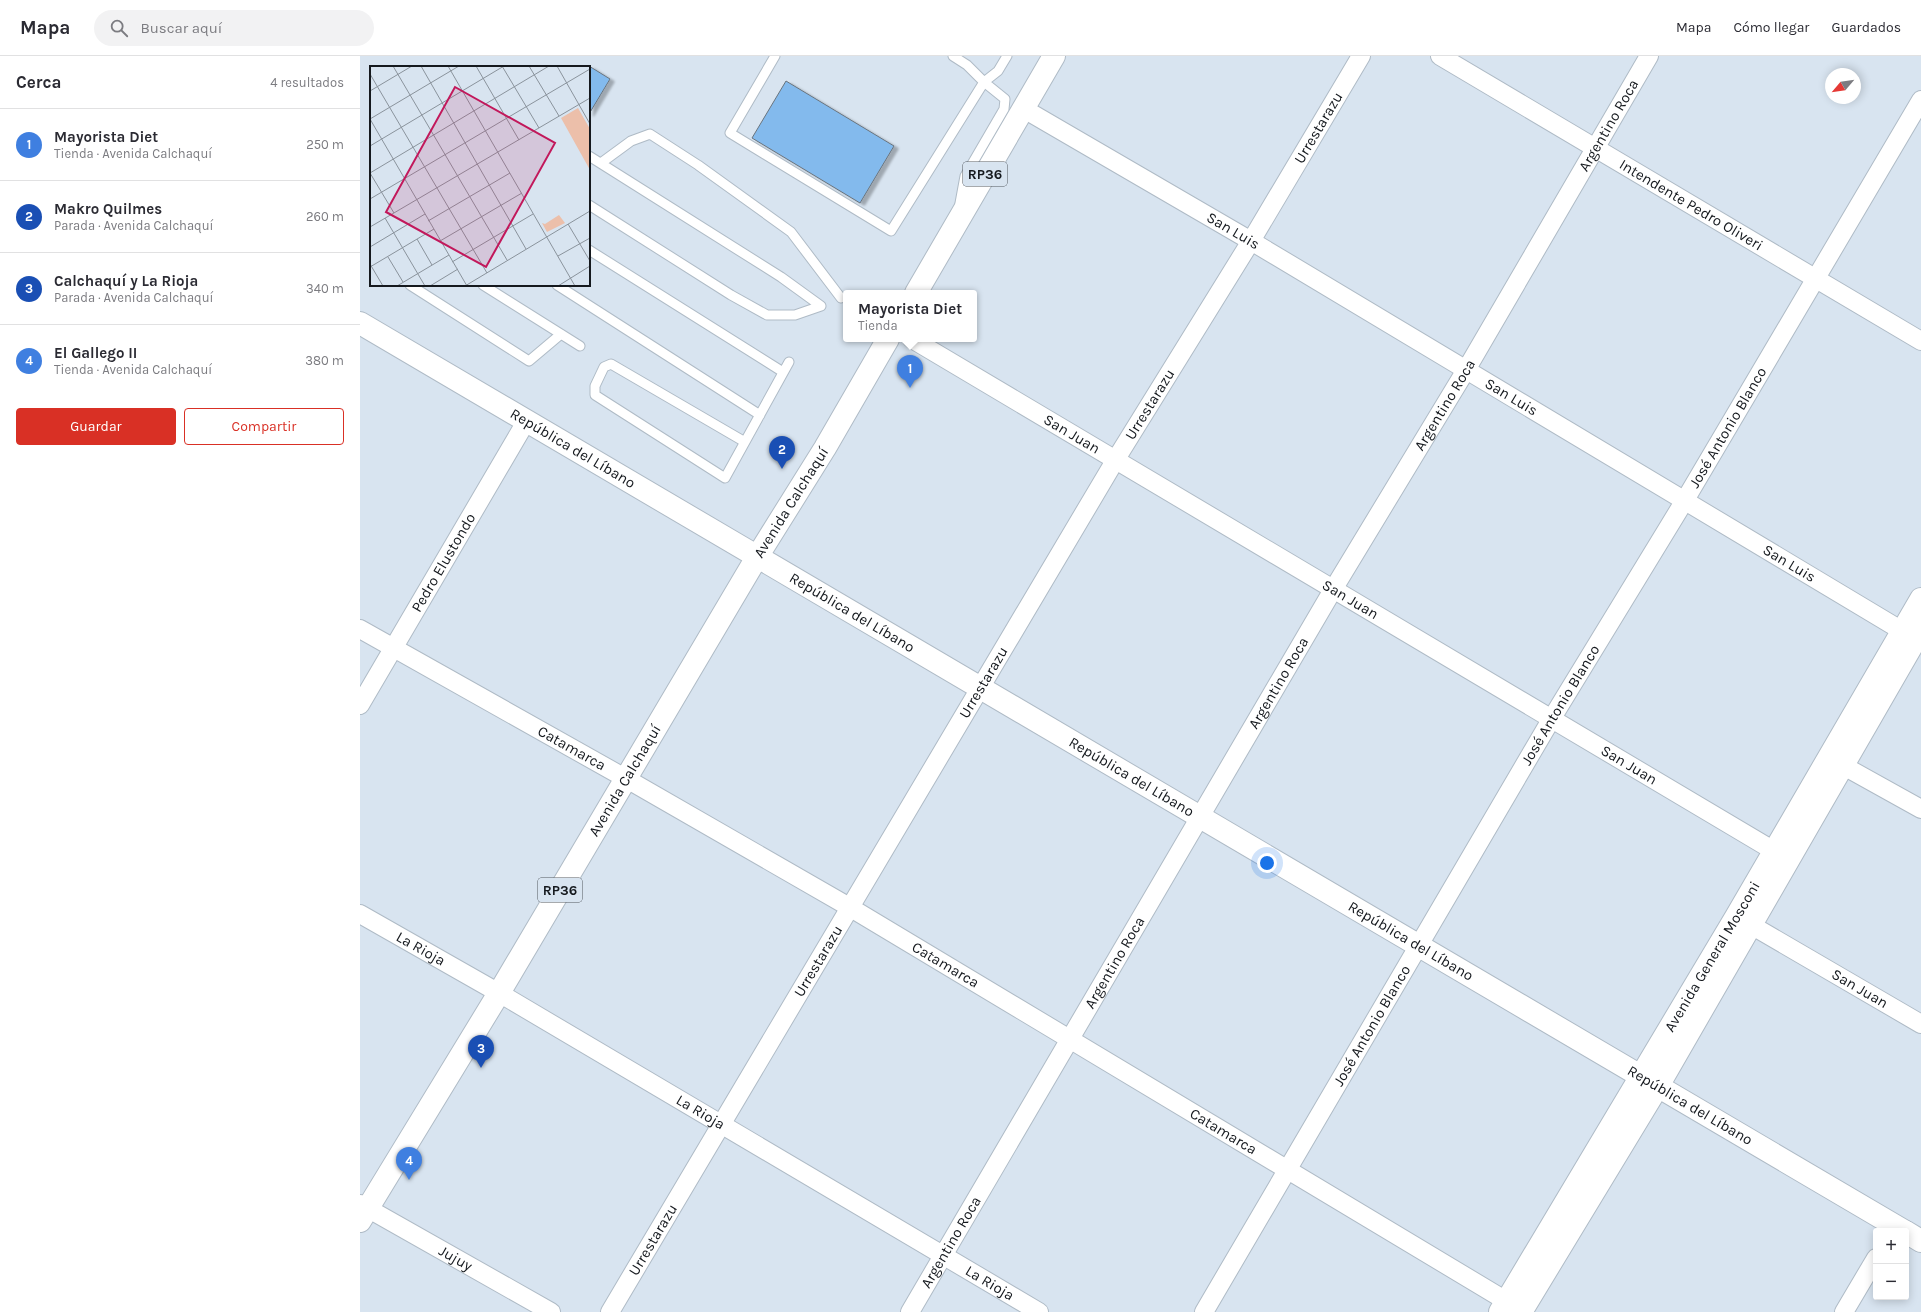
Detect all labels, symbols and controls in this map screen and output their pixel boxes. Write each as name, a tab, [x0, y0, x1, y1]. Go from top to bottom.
search box	[94, 10, 374, 46]
text: Mapa	[20, 17, 70, 39]
icon: search	[108, 17, 130, 39]
text: Buscar aquí	[140, 19, 222, 37]
text: Mapa	[1676, 19, 1711, 36]
text: Cómo llegar	[1733, 19, 1809, 36]
text: Guardados	[1831, 19, 1901, 36]
inset map	[370, 66, 590, 286]
north arrow	[1825, 68, 1861, 104]
text: Cerca	[16, 72, 61, 92]
text: 4 resultados	[270, 75, 344, 90]
street label: Argentino Roca	[1575, 76, 1642, 175]
street label: Urrestarazu	[1290, 89, 1347, 167]
text: Mayorista Diet	[54, 128, 158, 146]
text: 1	[27, 137, 31, 152]
text: 250 m	[306, 137, 344, 152]
text: Tienda · Avenida Calchaquí	[54, 146, 212, 161]
street label: Intendente Pedro Oliveri	[1616, 155, 1766, 254]
road number: RP36	[963, 162, 1007, 186]
text: Makro Quilmes	[54, 200, 162, 218]
street label: San Luis	[1203, 208, 1263, 253]
text: 2	[25, 209, 33, 224]
text: 260 m	[306, 209, 344, 224]
text: Parada · Avenida Calchaquí	[54, 218, 213, 233]
text: Calchaquí y La Rioja	[54, 272, 198, 290]
text: 3	[25, 281, 33, 296]
text: 340 m	[306, 281, 344, 296]
text: Parada · Avenida Calchaquí	[54, 290, 213, 305]
popup	[843, 290, 977, 342]
text: Mayorista Diet	[858, 300, 962, 318]
text: Tienda	[858, 318, 898, 333]
text: El Gallego II	[54, 344, 137, 362]
text: 4	[25, 353, 33, 368]
text: 380 m	[305, 353, 344, 368]
pin: 1	[897, 355, 923, 388]
street label: Argentino Roca	[1410, 356, 1479, 454]
text: Tienda · Avenida Calchaquí	[54, 362, 212, 377]
street label: José Antonio Blanco	[1685, 364, 1770, 491]
street label: Urrestarazu	[1121, 366, 1179, 443]
street label: San Luis	[1482, 374, 1541, 420]
street label: República del Líbano	[507, 404, 639, 492]
button: Guardar	[16, 408, 176, 445]
button: Compartir	[184, 408, 344, 445]
street label: San Juan	[1040, 410, 1103, 458]
pin: 2	[769, 436, 795, 469]
street label: Avenida Calchaquí	[750, 443, 833, 561]
street label: Pedro Elustondo	[407, 510, 479, 615]
street label: San Luis	[1760, 541, 1819, 586]
street label: República del Líbano	[786, 569, 918, 656]
street label: San Juan	[1319, 576, 1382, 623]
street label: Argentino Roca	[1245, 634, 1312, 732]
street label: José Antonio Blanco	[1517, 642, 1603, 768]
street label: Urrestarazu	[955, 643, 1012, 721]
street label: Avenida Calchaquí	[585, 721, 665, 840]
street label: Catamarca	[535, 722, 609, 774]
street label: República del Líbano	[1066, 733, 1197, 820]
street label: San Juan	[1598, 741, 1661, 789]
your location	[1257, 853, 1277, 873]
road number: RP36	[538, 878, 582, 902]
street label: Avenida General Mosconi	[1661, 878, 1764, 1035]
street label: República del Líbano	[1345, 897, 1477, 985]
street label: Argentino Roca	[1081, 913, 1149, 1012]
street label: Urrestarazu	[790, 922, 846, 1000]
street label: La Rioja	[393, 927, 449, 970]
street label: Catamarca	[909, 938, 982, 992]
street label: José Antonio Blanco	[1329, 962, 1414, 1089]
street label: San Juan	[1828, 965, 1891, 1012]
pin: 3	[468, 1035, 494, 1068]
street label: República del Líbano	[1624, 1061, 1756, 1149]
street label: La Rioja	[673, 1091, 728, 1133]
street label: Catamarca	[1187, 1104, 1260, 1158]
pin: 4	[396, 1147, 422, 1180]
street label: Argentino Roca	[917, 1193, 985, 1291]
street label: Urrestarazu	[625, 1201, 681, 1279]
map controls	[1873, 1228, 1909, 1300]
button: +	[1873, 1228, 1909, 1264]
street label: Jujuy	[436, 1241, 476, 1275]
street label: La Rioja	[962, 1262, 1018, 1304]
button: −	[1873, 1264, 1909, 1300]

